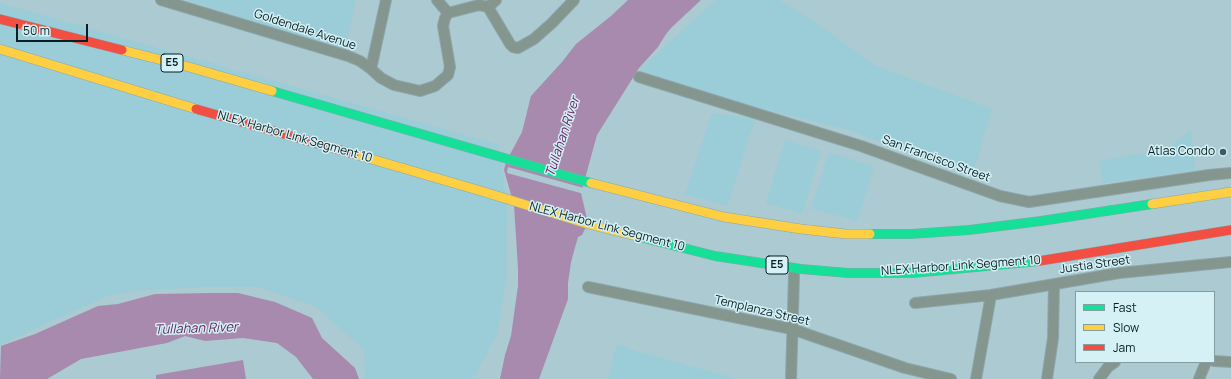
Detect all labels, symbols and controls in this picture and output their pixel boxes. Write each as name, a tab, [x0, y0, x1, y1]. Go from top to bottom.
street label: Goldendale Avenue	[252, 7, 358, 53]
scale bar	[18, 16, 90, 42]
text: 50 m	[23, 22, 50, 39]
road number: E5	[161, 54, 183, 72]
water label: Tullahan River	[543, 95, 583, 179]
street label: NLEX Harbor Link Segment 10	[216, 108, 374, 166]
street label: San Francisco Street	[880, 133, 992, 185]
place label: Atlas Condo	[1148, 145, 1215, 159]
marker: Atlas Condo	[1218, 147, 1228, 157]
street label: NLEX Harbor Link Segment 10	[528, 199, 686, 255]
street label: NLEX Harbor Link Segment 10	[881, 253, 1041, 279]
street label: Justia Street	[1059, 253, 1131, 277]
road number: E5	[766, 256, 788, 274]
legend	[1075, 291, 1215, 363]
street label: Templanza Street	[713, 293, 811, 329]
text: Fast	[1113, 299, 1137, 316]
text: Slow	[1113, 319, 1139, 336]
water label: Tullahan River	[154, 320, 238, 338]
text: Jam	[1113, 339, 1135, 356]

